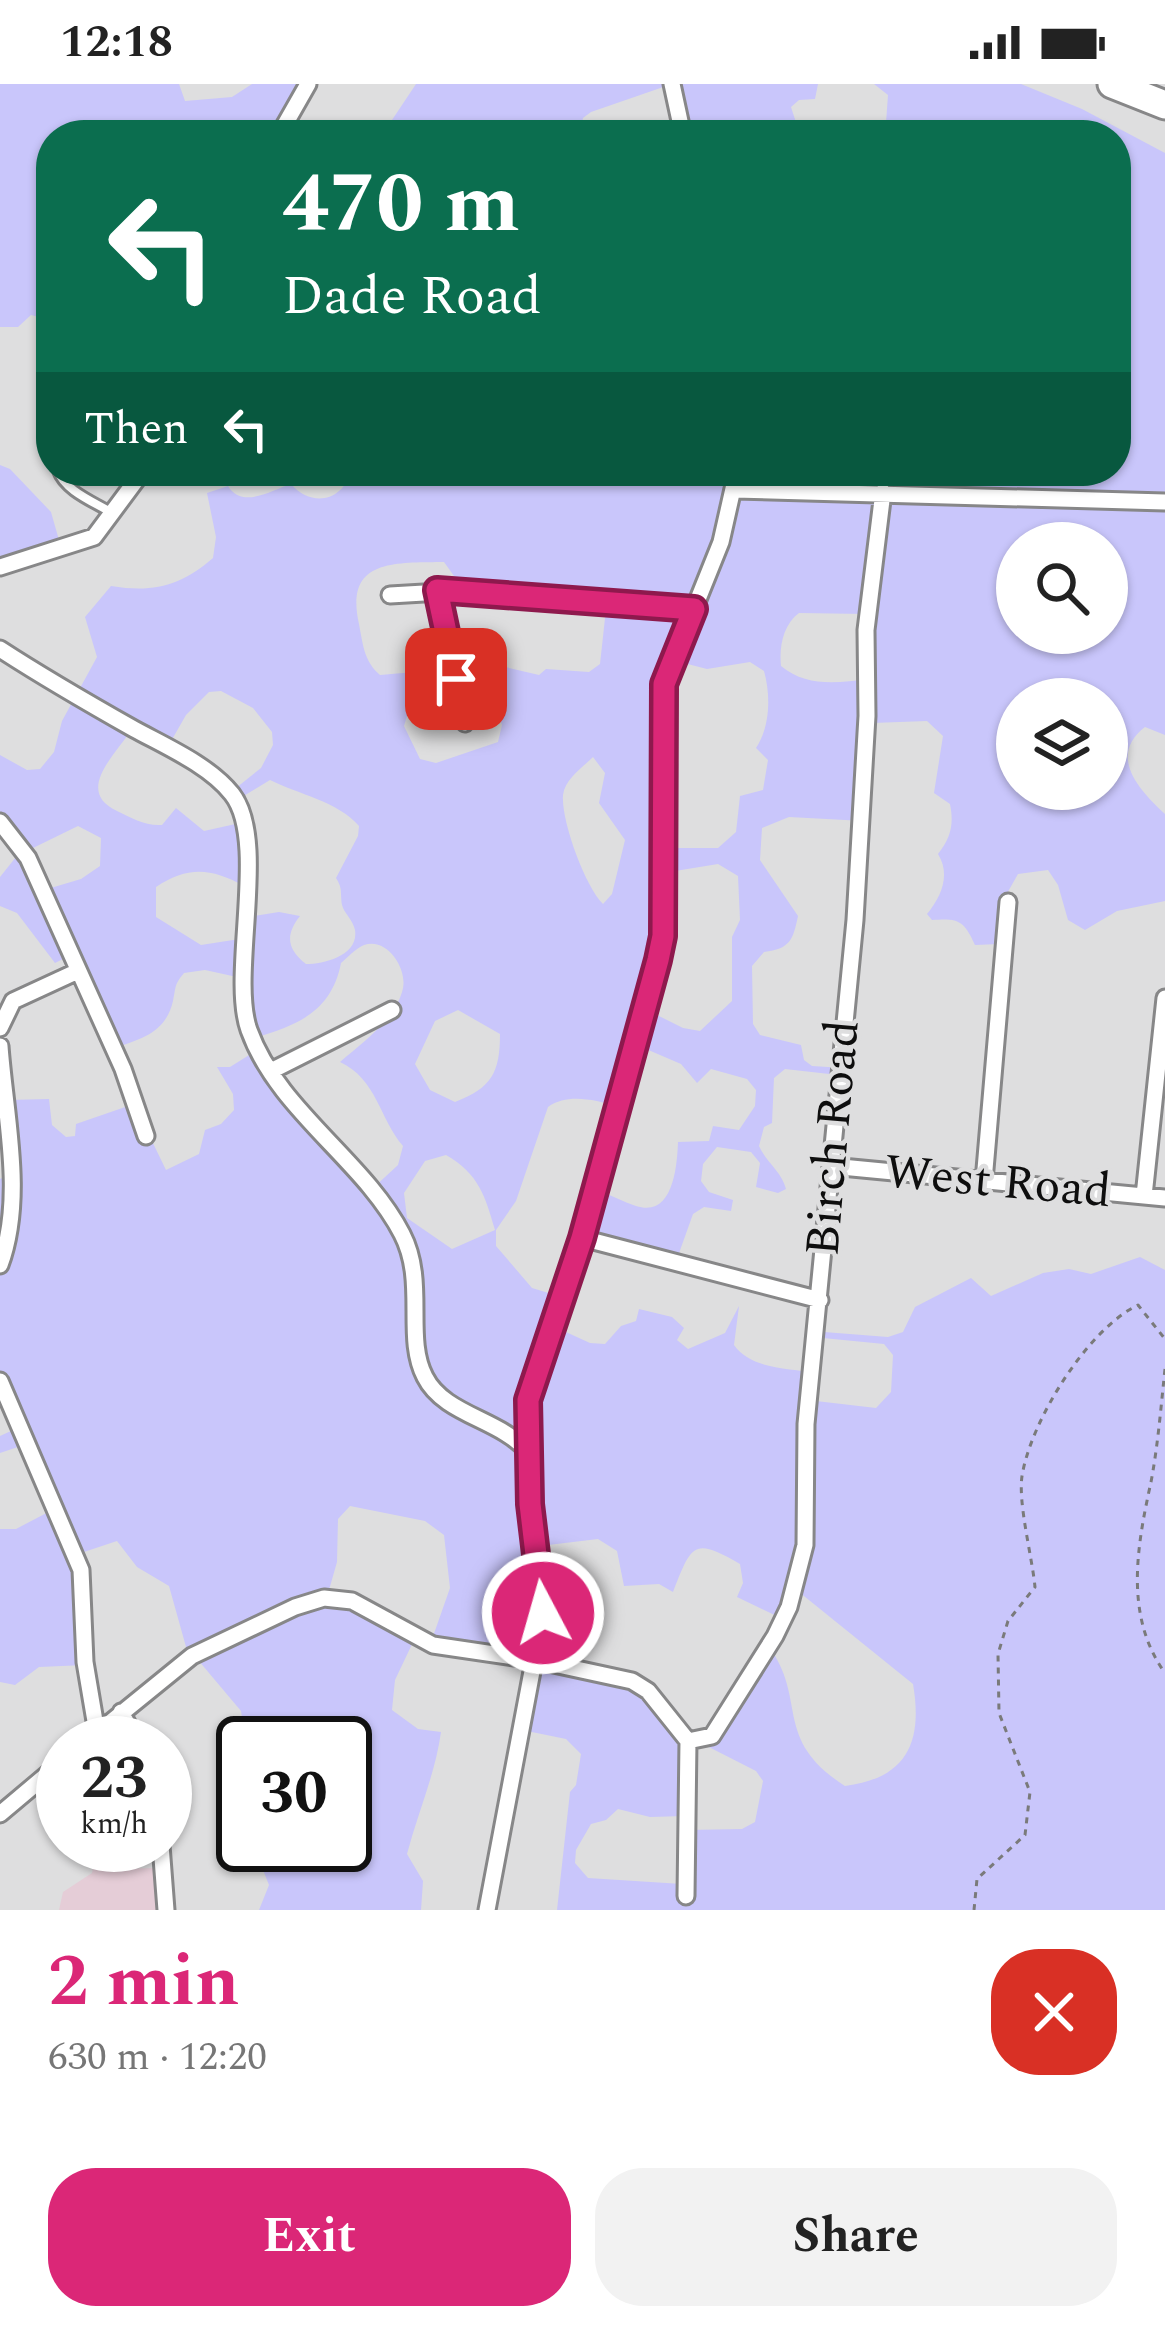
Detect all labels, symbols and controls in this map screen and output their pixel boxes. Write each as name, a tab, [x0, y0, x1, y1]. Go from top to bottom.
text: 12:18	[60, 8, 173, 77]
text: 470 m	[282, 141, 520, 269]
icon: left	[84, 168, 240, 324]
text: Dade Road	[282, 256, 542, 338]
text: Then	[84, 395, 189, 464]
icon: left	[213, 396, 279, 462]
map controls	[996, 522, 1128, 810]
button: search	[996, 522, 1128, 654]
pin	[405, 628, 507, 730]
icon: arrive	[423, 646, 489, 712]
button: layers	[996, 678, 1128, 810]
street label: Birch Road	[786, 1017, 880, 1259]
street label: West Road	[882, 1136, 1114, 1228]
position arrow	[480, 1550, 606, 1676]
speed limit sign: 30	[216, 1716, 372, 1872]
text: 23	[80, 1733, 148, 1825]
text: km/h	[80, 1801, 148, 1847]
text: 2 min	[48, 1928, 240, 2037]
button: close	[991, 1949, 1117, 2075]
text: 630 m · 12:20	[48, 2028, 267, 2087]
button: Exit	[48, 2168, 571, 2306]
button: Share	[595, 2168, 1117, 2306]

